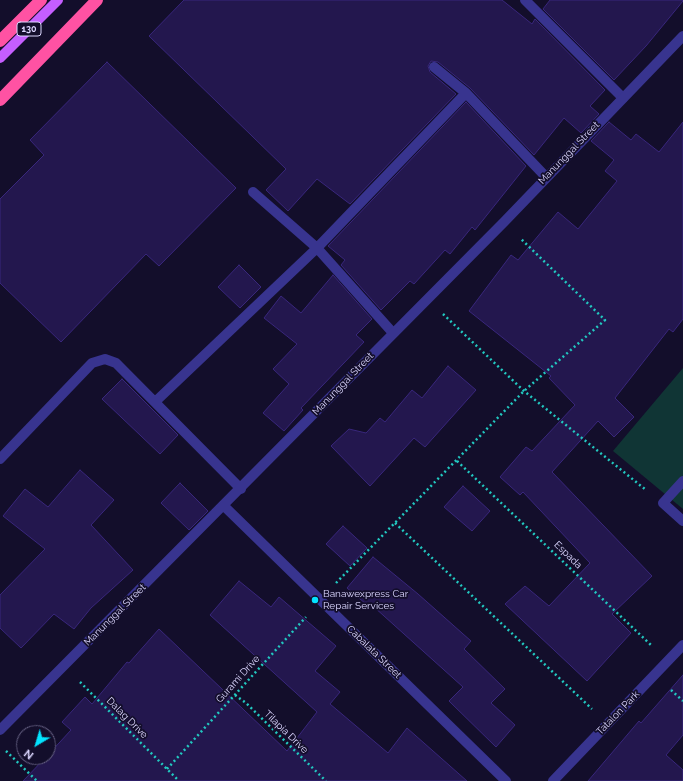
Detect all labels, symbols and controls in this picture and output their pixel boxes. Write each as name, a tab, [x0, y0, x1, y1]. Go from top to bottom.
road number: 130	[17, 22, 41, 36]
street label: Manunggal Street	[536, 119, 602, 187]
street label: Manunggal Street	[310, 350, 376, 418]
street label: Espada	[552, 539, 584, 571]
street label: Manunggal Street	[82, 582, 148, 648]
place label: Banawexpress Car Repair Services	[323, 588, 408, 612]
marker: Banawexpress Car Repair Services	[310, 595, 320, 605]
street label: Cabalata Street	[344, 623, 404, 681]
street label: Gurami Drive	[214, 653, 262, 705]
street label: Tatalon Park	[594, 688, 642, 738]
street label: Dalag Drive	[104, 695, 150, 741]
street label: Tilapia Drive	[261, 708, 311, 756]
north arrow	[16, 725, 56, 765]
text: N	[22, 746, 36, 762]

